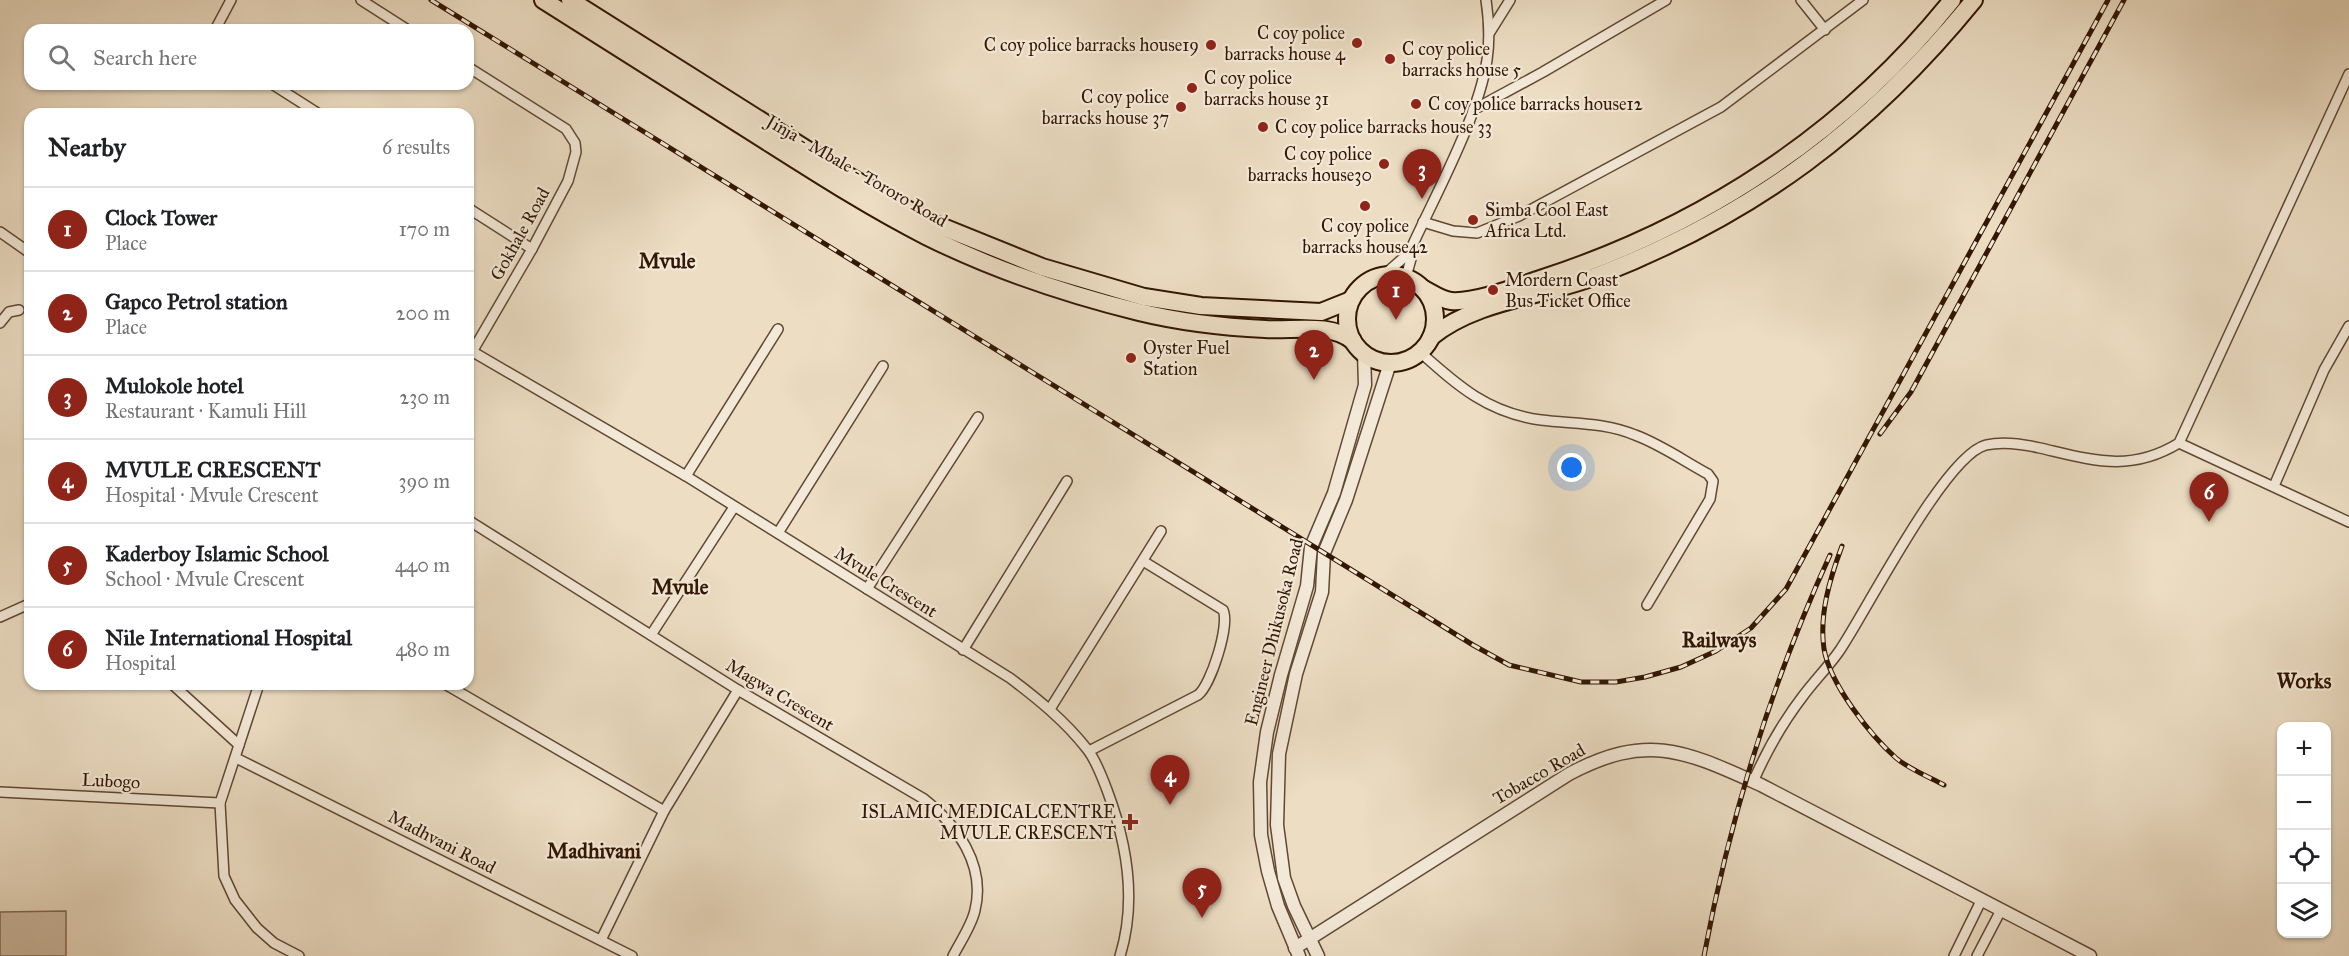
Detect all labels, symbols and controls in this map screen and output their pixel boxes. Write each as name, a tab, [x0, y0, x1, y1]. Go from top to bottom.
place label: C coy police barracks house 4	[1224, 22, 1346, 65]
search box	[24, 24, 474, 90]
place label: C coy police barracks house19	[984, 34, 1199, 56]
marker: C coy police barracks house 4	[1350, 36, 1364, 50]
marker: C coy police barracks house19	[1204, 38, 1218, 52]
place label: C coy police barracks house 5	[1402, 38, 1522, 81]
icon: search	[45, 41, 78, 74]
text: Search here	[93, 44, 197, 71]
marker: C coy police barracks house 5	[1383, 52, 1397, 66]
place label: C coy police barracks house 31	[1204, 67, 1329, 110]
marker: C coy police barracks house 31	[1185, 81, 1199, 95]
place label: C coy police barracks house 37	[1042, 86, 1169, 129]
place label: C coy police barracks house12	[1428, 93, 1643, 115]
marker: C coy police barracks house12	[1409, 97, 1423, 111]
marker: C coy police barracks house 37	[1174, 100, 1188, 114]
street label: Jinja - Mbale - Tororo Road	[760, 109, 951, 233]
place label: C coy police barracks house 33	[1275, 116, 1492, 138]
marker: C coy police barracks house 33	[1256, 120, 1270, 134]
text: Nearby	[48, 131, 126, 163]
text: 6 results	[382, 135, 450, 159]
place label: C coy police barracks house30	[1248, 143, 1372, 186]
pin: 3	[1402, 150, 1442, 199]
marker: C coy police barracks house30	[1377, 157, 1391, 171]
street label: Gokhale Road	[485, 184, 555, 284]
marker: C coy police barracks house42	[1358, 199, 1372, 213]
place label: Simba Cool East Africa Ltd.	[1484, 199, 1609, 242]
text: Clock Tower	[105, 204, 217, 231]
marker: Simba Cool East Africa Ltd.	[1466, 213, 1480, 227]
place label: C coy police barracks house42	[1302, 215, 1428, 258]
text: 1	[64, 217, 71, 241]
text: 170 m	[399, 217, 450, 241]
text: Place	[105, 231, 147, 255]
district label: Mvule	[639, 248, 696, 274]
place label: Mordern Coast Bus Ticket Office	[1505, 269, 1631, 312]
pin: 1	[1376, 270, 1416, 320]
marker: Mordern Coast Bus Ticket Office	[1486, 283, 1500, 297]
text: Gapco Petrol station	[105, 288, 288, 315]
text: 2	[63, 301, 72, 325]
text: 200 m	[396, 301, 450, 325]
text: Place	[105, 315, 147, 339]
pin: 2	[1294, 330, 1334, 380]
place label: Oyster Fuel Station	[1143, 337, 1230, 380]
marker: Oyster Fuel Station	[1124, 351, 1138, 365]
text: Mulokole hotel	[105, 372, 243, 399]
text: 3	[64, 385, 72, 409]
text: 230 m	[399, 385, 450, 409]
text: Restaurant · Kamuli Hill	[105, 399, 306, 423]
your location	[1557, 453, 1586, 482]
text: MVULE CRESCENT	[105, 456, 320, 483]
text: 4	[62, 469, 73, 493]
text: 390 m	[399, 469, 450, 493]
pin: 6	[2190, 472, 2228, 522]
text: Hospital · Mvule Crescent	[105, 483, 319, 507]
street label: Engineer Dhikusoka Road	[1240, 536, 1309, 728]
text: Kaderboy Islamic School	[105, 540, 329, 567]
street label: Mvule Crescent	[831, 542, 942, 623]
text: 5	[63, 553, 72, 577]
text: 440 m	[395, 553, 450, 577]
text: School · Mvule Crescent	[105, 567, 304, 591]
district label: Mvule	[652, 574, 709, 600]
text: Nile International Hospital	[105, 624, 352, 651]
district label: Railways	[1682, 627, 1757, 653]
text: 6	[62, 637, 73, 661]
text: 480 m	[395, 637, 450, 661]
text: Hospital	[105, 651, 176, 675]
street label: Magwa Crescent	[721, 654, 839, 737]
district label: Works	[2277, 668, 2332, 694]
map controls	[2277, 722, 2331, 938]
button: +	[2277, 722, 2331, 776]
street label: Tobacco Road	[1489, 739, 1589, 809]
pin: 4	[1150, 756, 1190, 805]
street label: Lubogo	[81, 768, 141, 795]
button: −	[2277, 776, 2331, 830]
place label: ISLAMIC MEDICALCENTRE MVULE CRESCENT	[861, 801, 1116, 844]
street label: Madhvani Road	[384, 805, 500, 879]
marker: ISLAMIC MEDICALCENTRE MVULE CRESCENT	[1121, 813, 1139, 831]
button: locate	[2277, 830, 2331, 884]
district label: Madhivani	[547, 838, 641, 864]
pin: 5	[1182, 868, 1222, 918]
button: layers	[2277, 884, 2331, 938]

